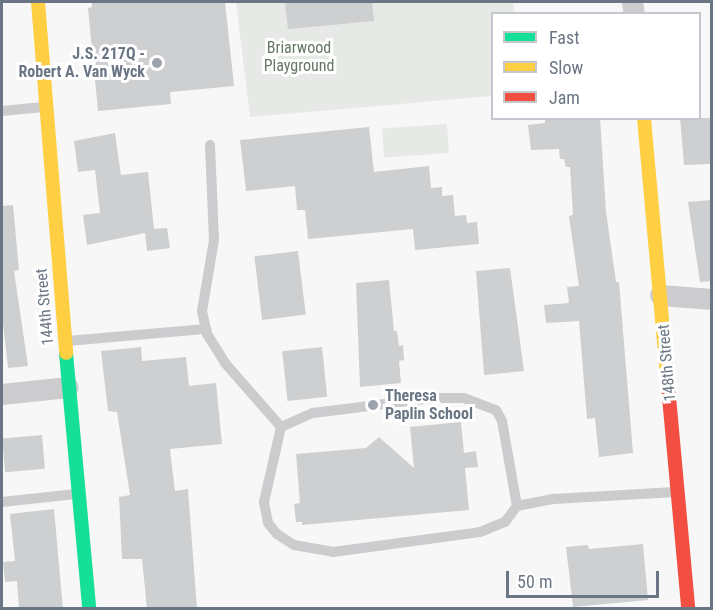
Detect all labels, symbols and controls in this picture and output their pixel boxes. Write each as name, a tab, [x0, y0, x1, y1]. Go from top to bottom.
legend	[491, 12, 701, 120]
text: Fast	[549, 27, 580, 48]
park label: Briarwood Playground	[264, 38, 334, 76]
place label: J.S. 217Q - Robert A. Van Wyck	[18, 44, 145, 82]
marker: J.S. 217Q - Robert A. Van Wyck	[150, 56, 164, 70]
text: Slow	[549, 57, 583, 78]
text: Jam	[549, 87, 580, 108]
street label: 144th Street	[32, 268, 58, 346]
street label: 148th Street	[654, 324, 680, 402]
place label: Theresa Paplin School	[385, 386, 473, 424]
marker: Theresa Paplin School	[366, 398, 380, 412]
scale bar	[509, 559, 662, 597]
text: 50 m	[517, 571, 552, 592]

